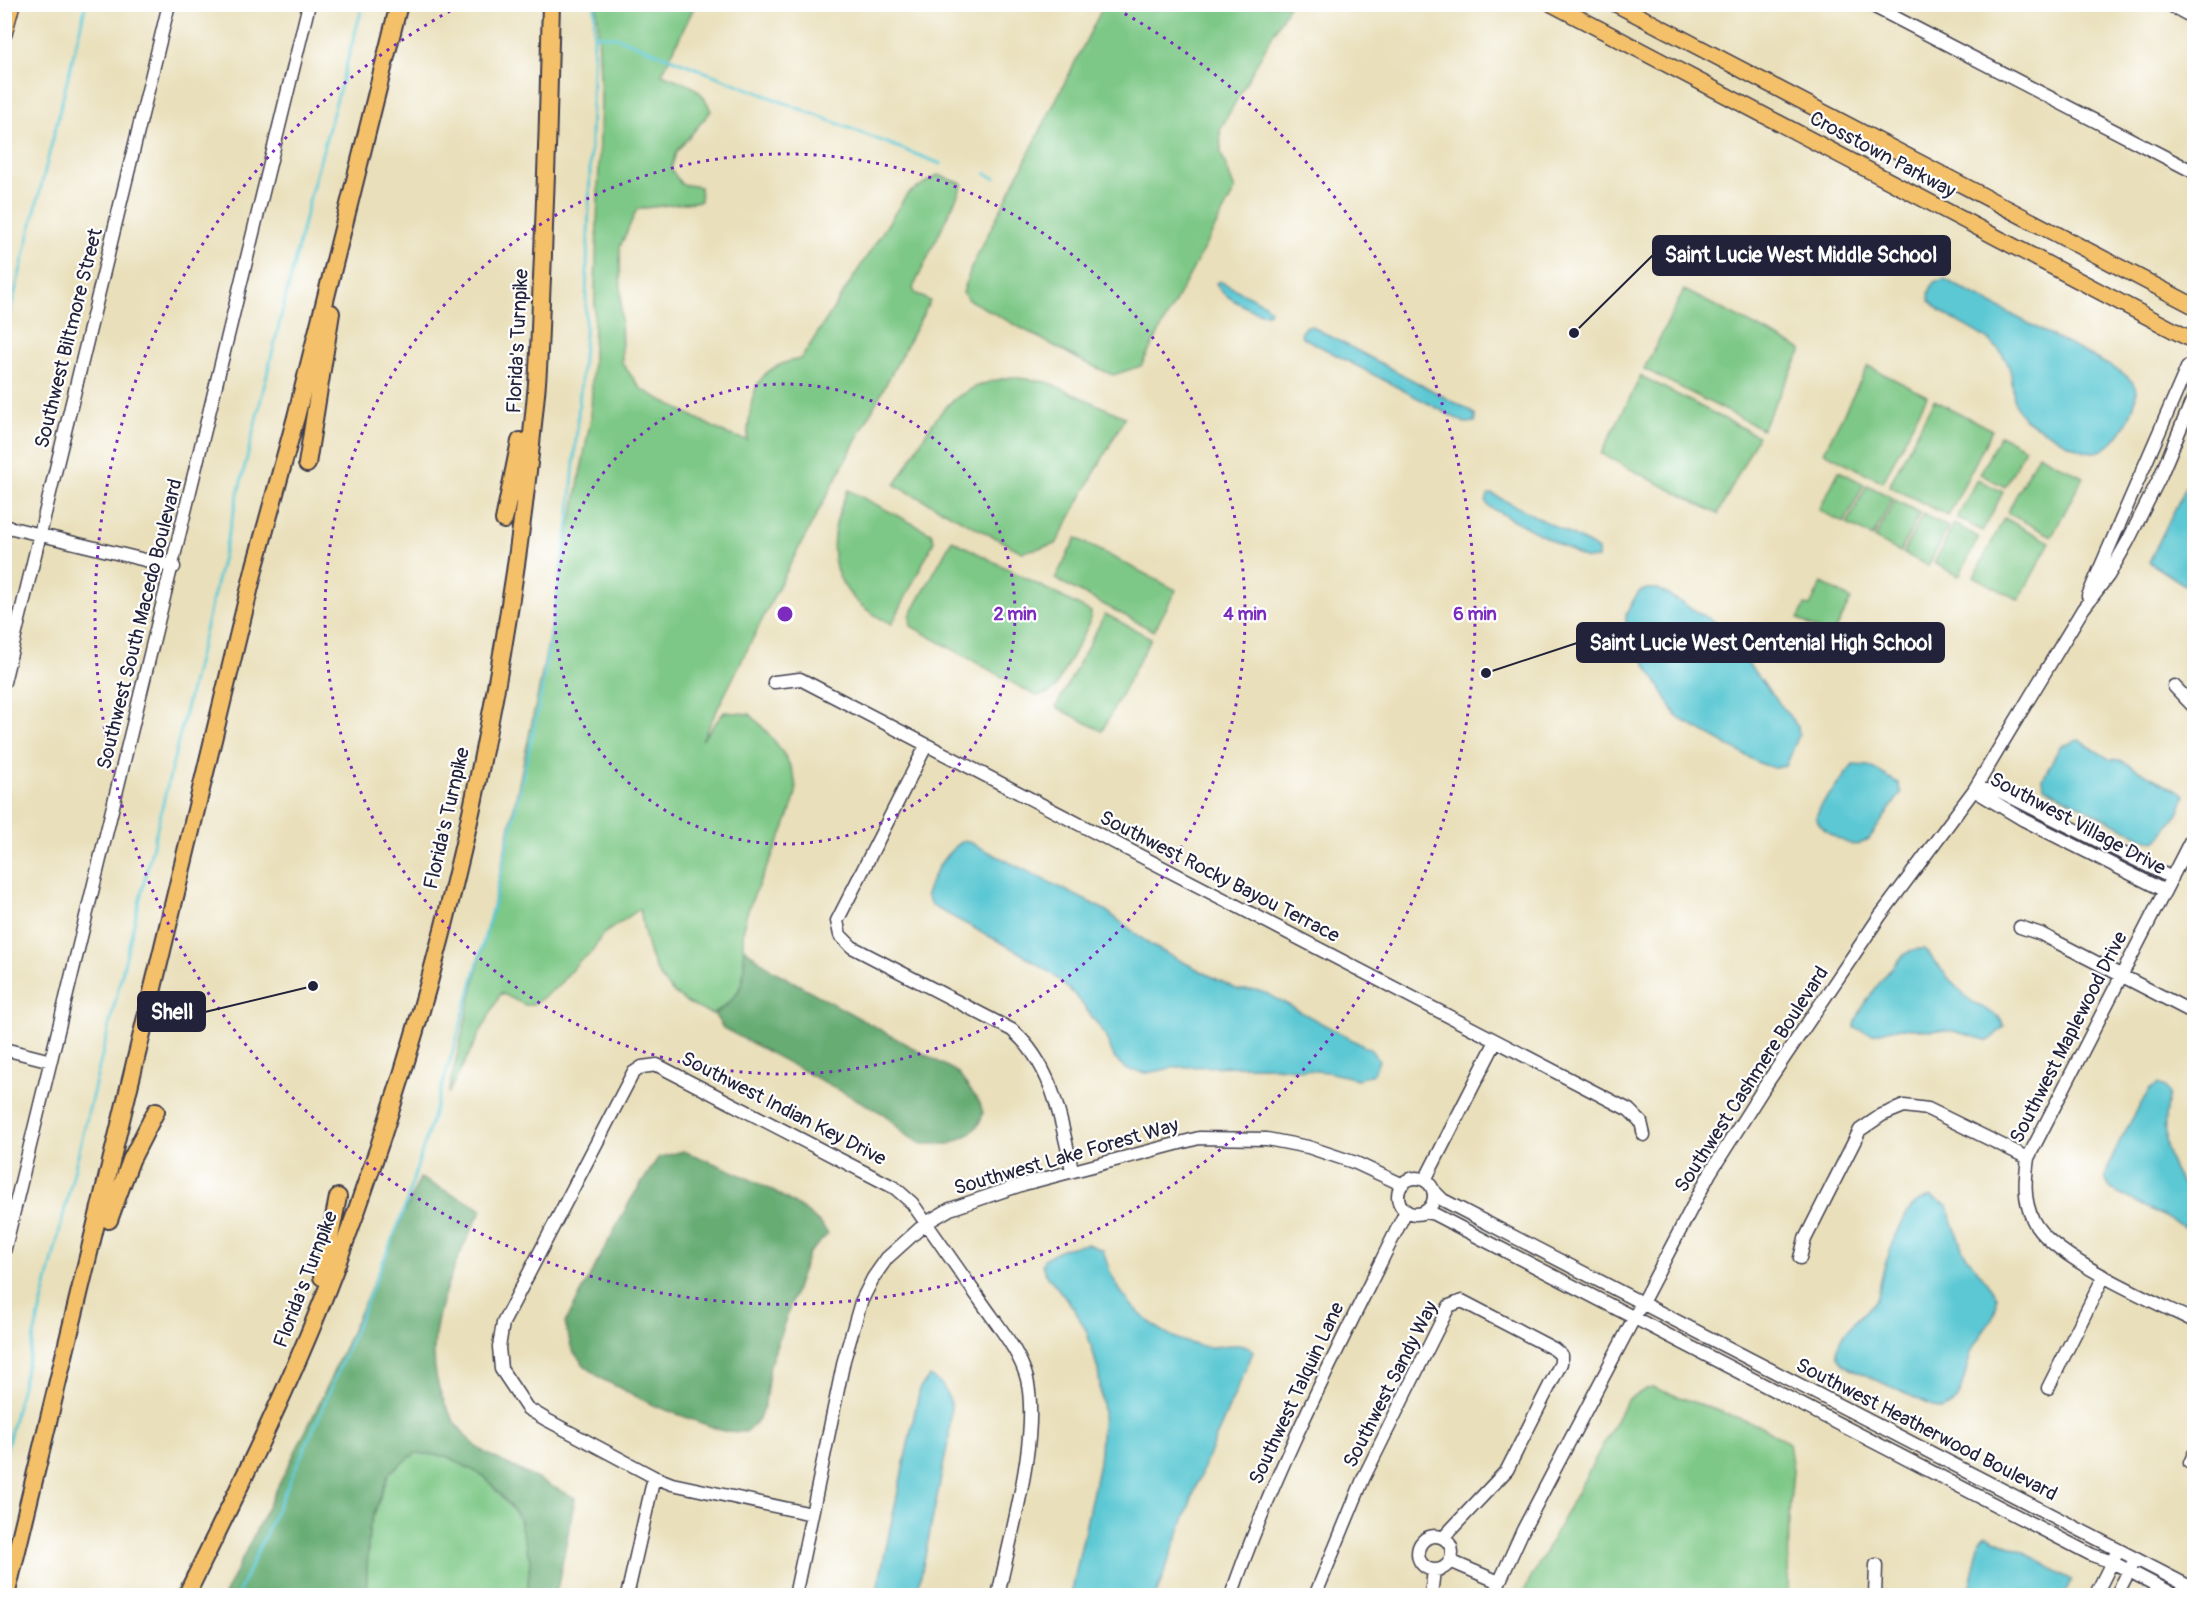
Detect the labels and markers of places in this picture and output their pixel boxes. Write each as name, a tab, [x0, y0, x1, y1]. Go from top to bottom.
callout: Saint Lucie West Middle School	[1653, 236, 1950, 275]
centre of rings	[775, 604, 795, 624]
callout: Saint Lucie West Centenial High School	[1577, 623, 1944, 662]
callout: Shell	[138, 992, 205, 1031]

